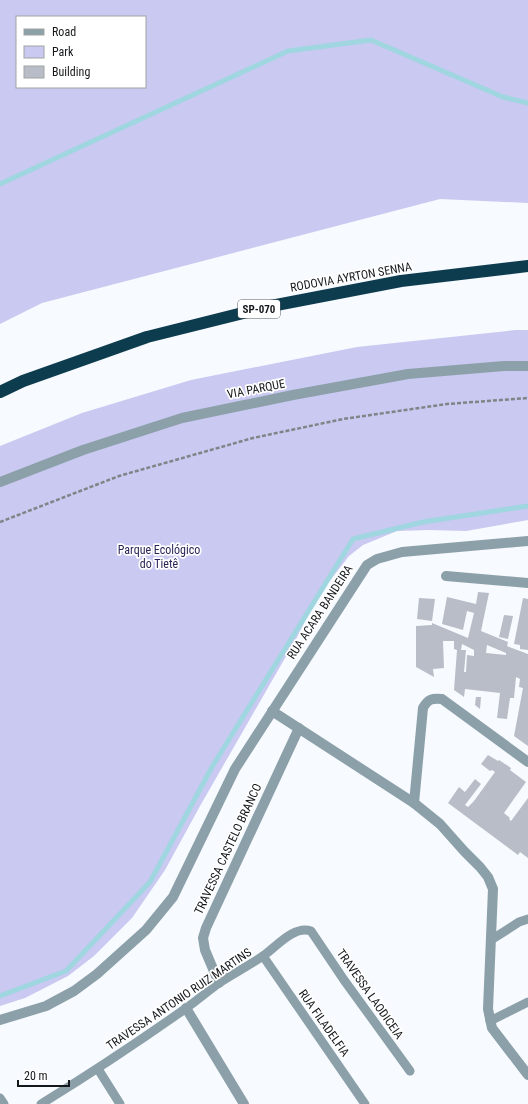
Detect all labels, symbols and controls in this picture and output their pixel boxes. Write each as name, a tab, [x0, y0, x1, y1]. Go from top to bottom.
legend	[16, 16, 146, 88]
text: Road	[52, 25, 76, 39]
text: Park	[52, 45, 74, 59]
text: Building	[52, 65, 90, 79]
street label: RODOVIA AYRTON SENNA	[289, 259, 413, 295]
road number: SP-070	[238, 300, 280, 318]
street label: VIA PARQUE	[226, 377, 286, 401]
park label: Parque Ecológico do Tietê	[118, 543, 200, 571]
street label: RUA ACARA BANDEIRA	[284, 562, 356, 662]
street label: TRAVESSA CASTELO BRANCO	[192, 781, 264, 917]
street label: TRAVESSA ANTONIO RUIZ MARTINS	[104, 945, 254, 1053]
street label: TRAVESSA LAODICEIA	[334, 946, 406, 1042]
street label: RUA FILADELFIA	[296, 987, 352, 1059]
scale bar	[18, 1062, 69, 1088]
text: 20 m	[24, 1069, 48, 1083]

